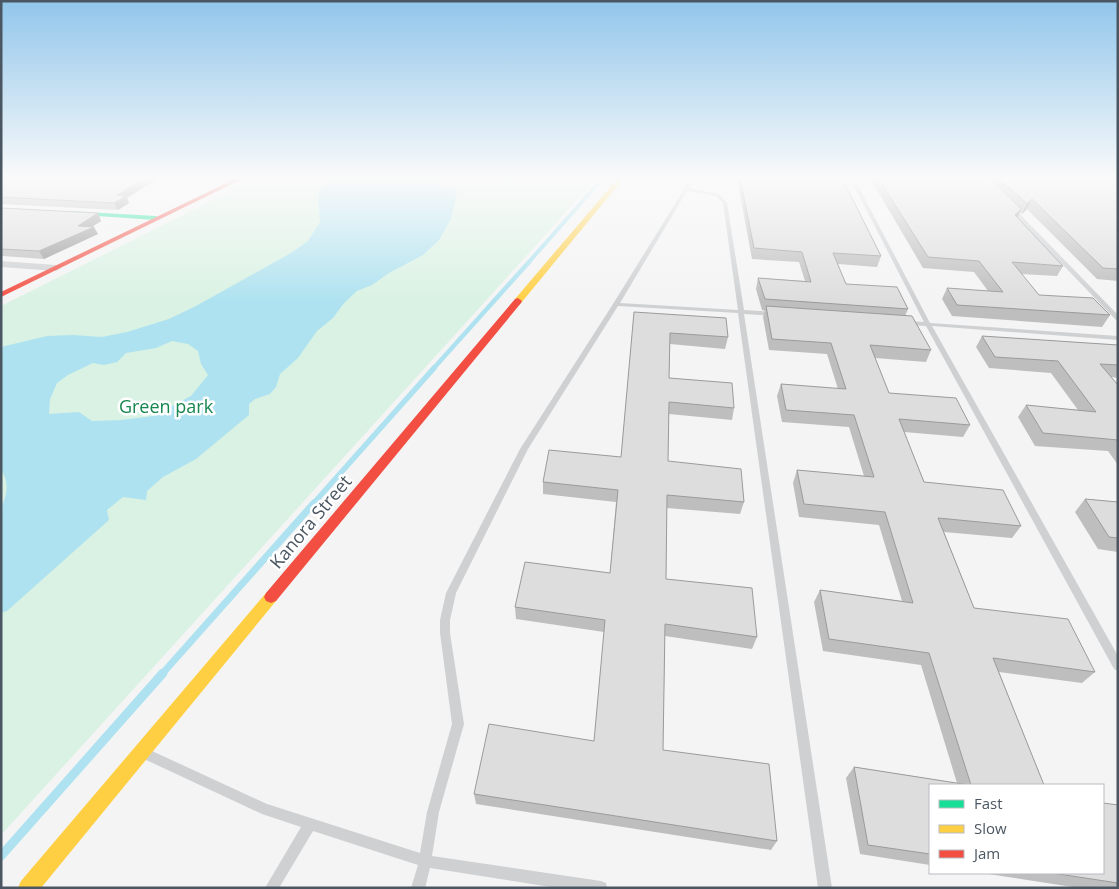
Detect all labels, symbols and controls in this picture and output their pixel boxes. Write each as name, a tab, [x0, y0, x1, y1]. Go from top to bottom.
park label: Green park	[119, 394, 214, 418]
street label: Kanora Street	[264, 470, 356, 573]
legend	[929, 784, 1104, 874]
text: Fast	[974, 793, 1003, 813]
text: Slow	[974, 818, 1007, 838]
text: Jam	[972, 843, 1000, 863]

